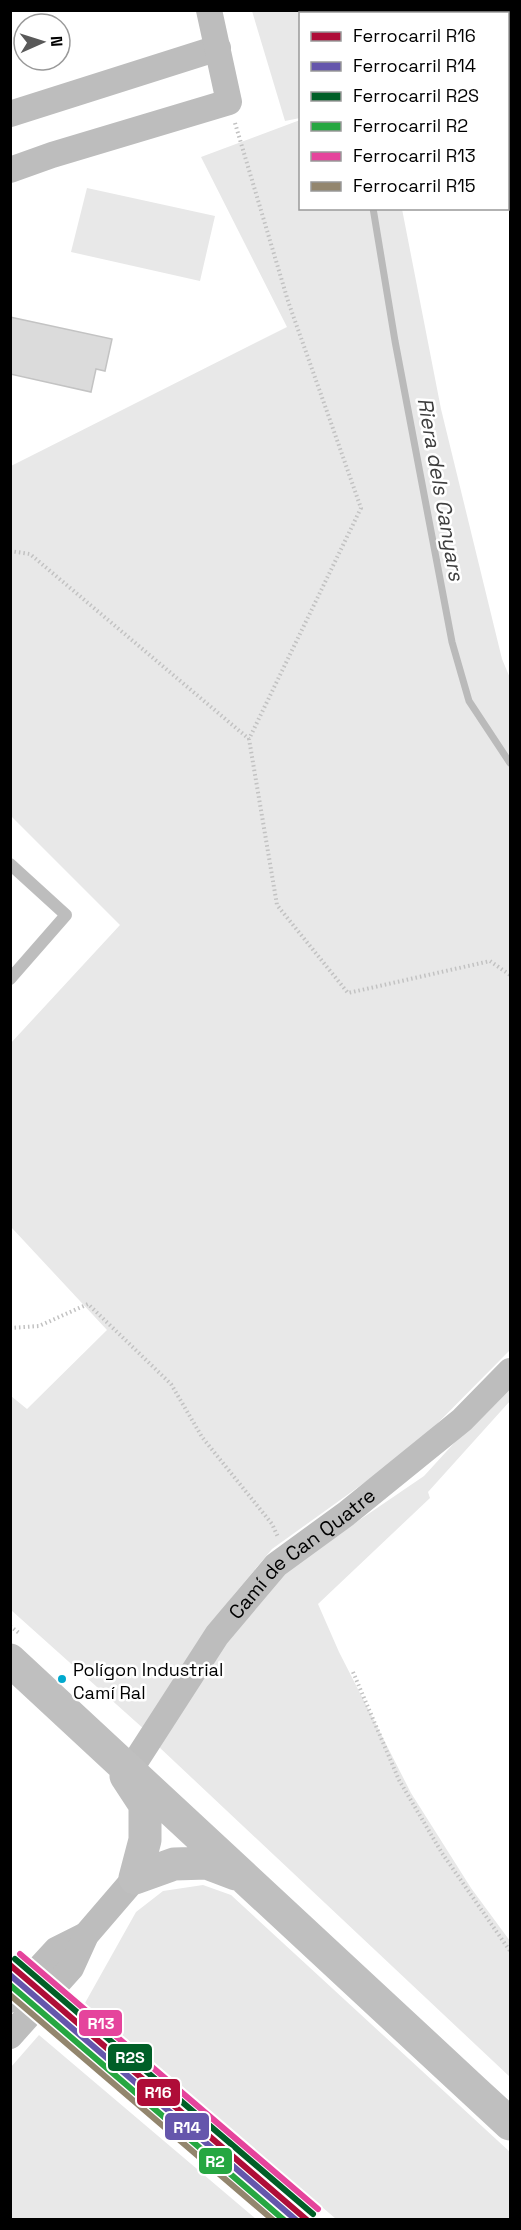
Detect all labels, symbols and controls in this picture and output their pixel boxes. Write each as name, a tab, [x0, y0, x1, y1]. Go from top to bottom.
north arrow	[12, 12, 72, 72]
legend	[299, 12, 509, 210]
text: Ferrocarril R16	[353, 24, 476, 47]
text: N	[46, 35, 67, 47]
text: Ferrocarril R14	[353, 54, 476, 77]
text: Ferrocarril R2S	[353, 84, 479, 107]
text: Ferrocarril R2	[353, 114, 468, 137]
text: Ferrocarril R13	[353, 144, 476, 167]
text: Ferrocarril R15	[353, 174, 475, 197]
water label: Riera dels Canyars	[412, 395, 471, 584]
street label: Camí de Can Quatre	[223, 1482, 381, 1625]
place label: Polígon Industrial Camí Ral	[73, 1658, 223, 1704]
marker: Polígon Industrial Camí Ral	[56, 1673, 68, 1685]
line badge: R13	[78, 2009, 123, 2037]
text: R13	[87, 2013, 115, 2034]
line badge: R2S	[107, 2043, 153, 2072]
text: R2S	[115, 2047, 145, 2068]
line badge: R16	[136, 2078, 181, 2107]
text: R16	[144, 2082, 172, 2103]
line badge: R14	[164, 2112, 210, 2141]
text: R14	[173, 2117, 201, 2138]
line badge: R2	[198, 2147, 233, 2175]
text: R2	[205, 2151, 225, 2172]

